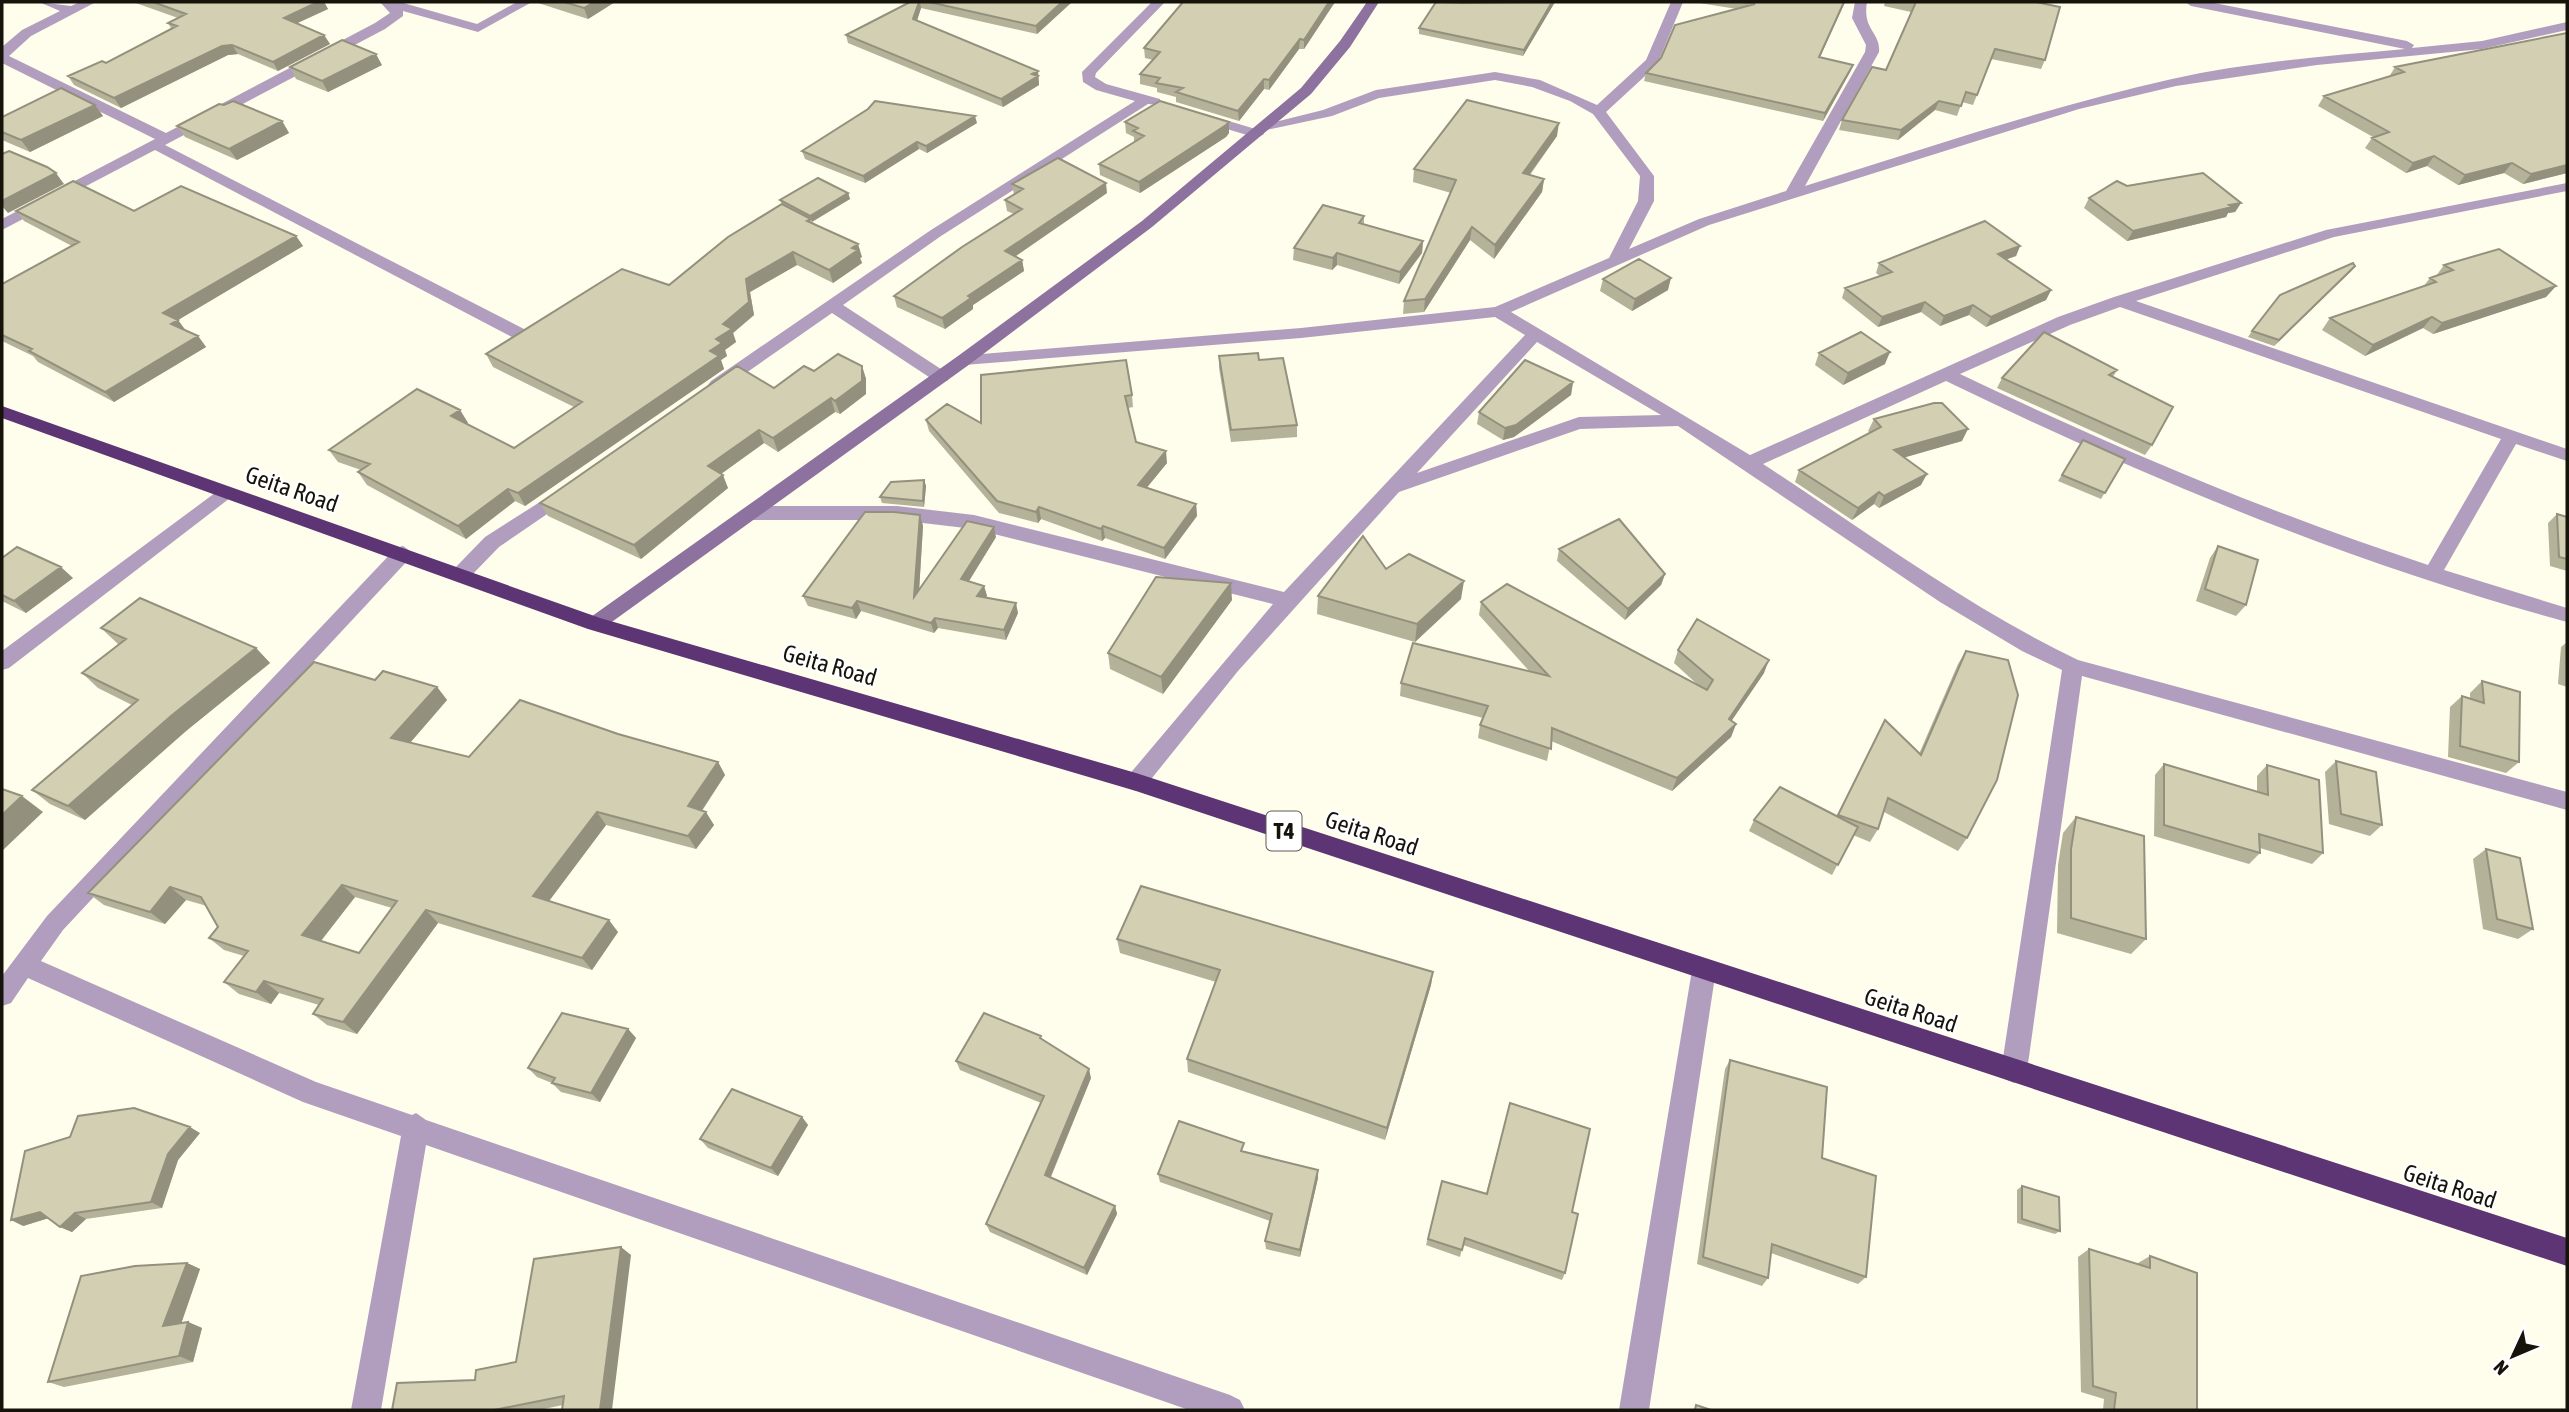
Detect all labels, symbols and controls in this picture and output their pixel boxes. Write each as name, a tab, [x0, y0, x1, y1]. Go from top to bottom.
street label: Geita Road	[242, 461, 342, 517]
street label: Geita Road	[780, 639, 880, 691]
street label: Geita Road	[1322, 805, 1422, 861]
road number: T4	[1266, 811, 1302, 850]
street label: Geita Road	[1861, 982, 1961, 1038]
street label: Geita Road	[2400, 1158, 2500, 1214]
north arrow	[2478, 1321, 2548, 1391]
text: N	[2489, 1356, 2513, 1379]

